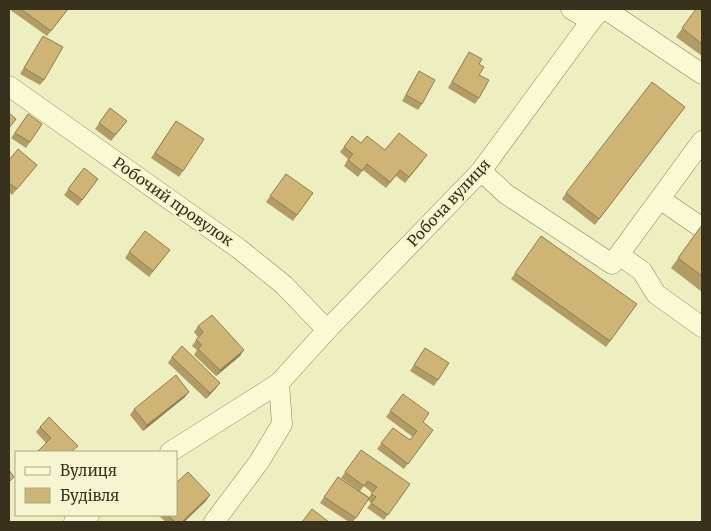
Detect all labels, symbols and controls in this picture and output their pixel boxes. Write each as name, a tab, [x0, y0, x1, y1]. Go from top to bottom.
street label: Робочий провулок	[109, 153, 237, 251]
street label: Робоча вулиця	[403, 155, 494, 250]
legend	[15, 451, 178, 516]
text: Вулиця	[60, 461, 117, 480]
text: Будівля	[60, 486, 119, 505]

